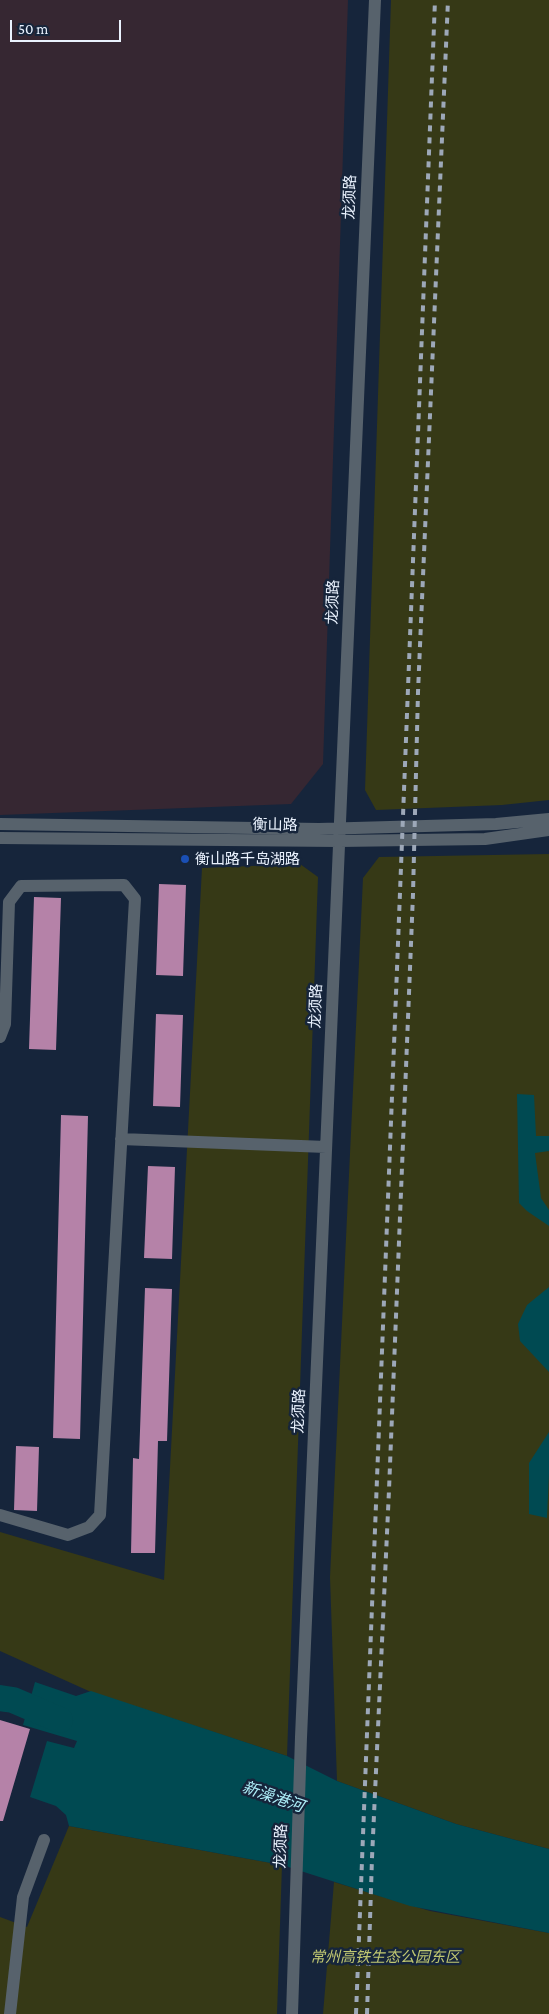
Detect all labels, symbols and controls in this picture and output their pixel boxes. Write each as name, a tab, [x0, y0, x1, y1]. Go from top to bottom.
scale bar	[12, 10, 124, 42]
text: 50 m	[18, 21, 48, 37]
street label: 龙须路	[340, 174, 360, 220]
street label: 龙须路	[323, 579, 343, 625]
street label: 衡山路	[252, 816, 298, 834]
place label: 衡山路千岛湖路	[195, 850, 300, 868]
marker: 衡山路千岛湖路	[179, 853, 191, 865]
street label: 龙须路	[306, 983, 326, 1029]
street label: 龙须路	[289, 1388, 309, 1434]
water label: 新澡港河	[240, 1778, 306, 1816]
street label: 龙须路	[271, 1823, 291, 1869]
park label: 常州高铁生态公园东区	[310, 1948, 460, 1966]

